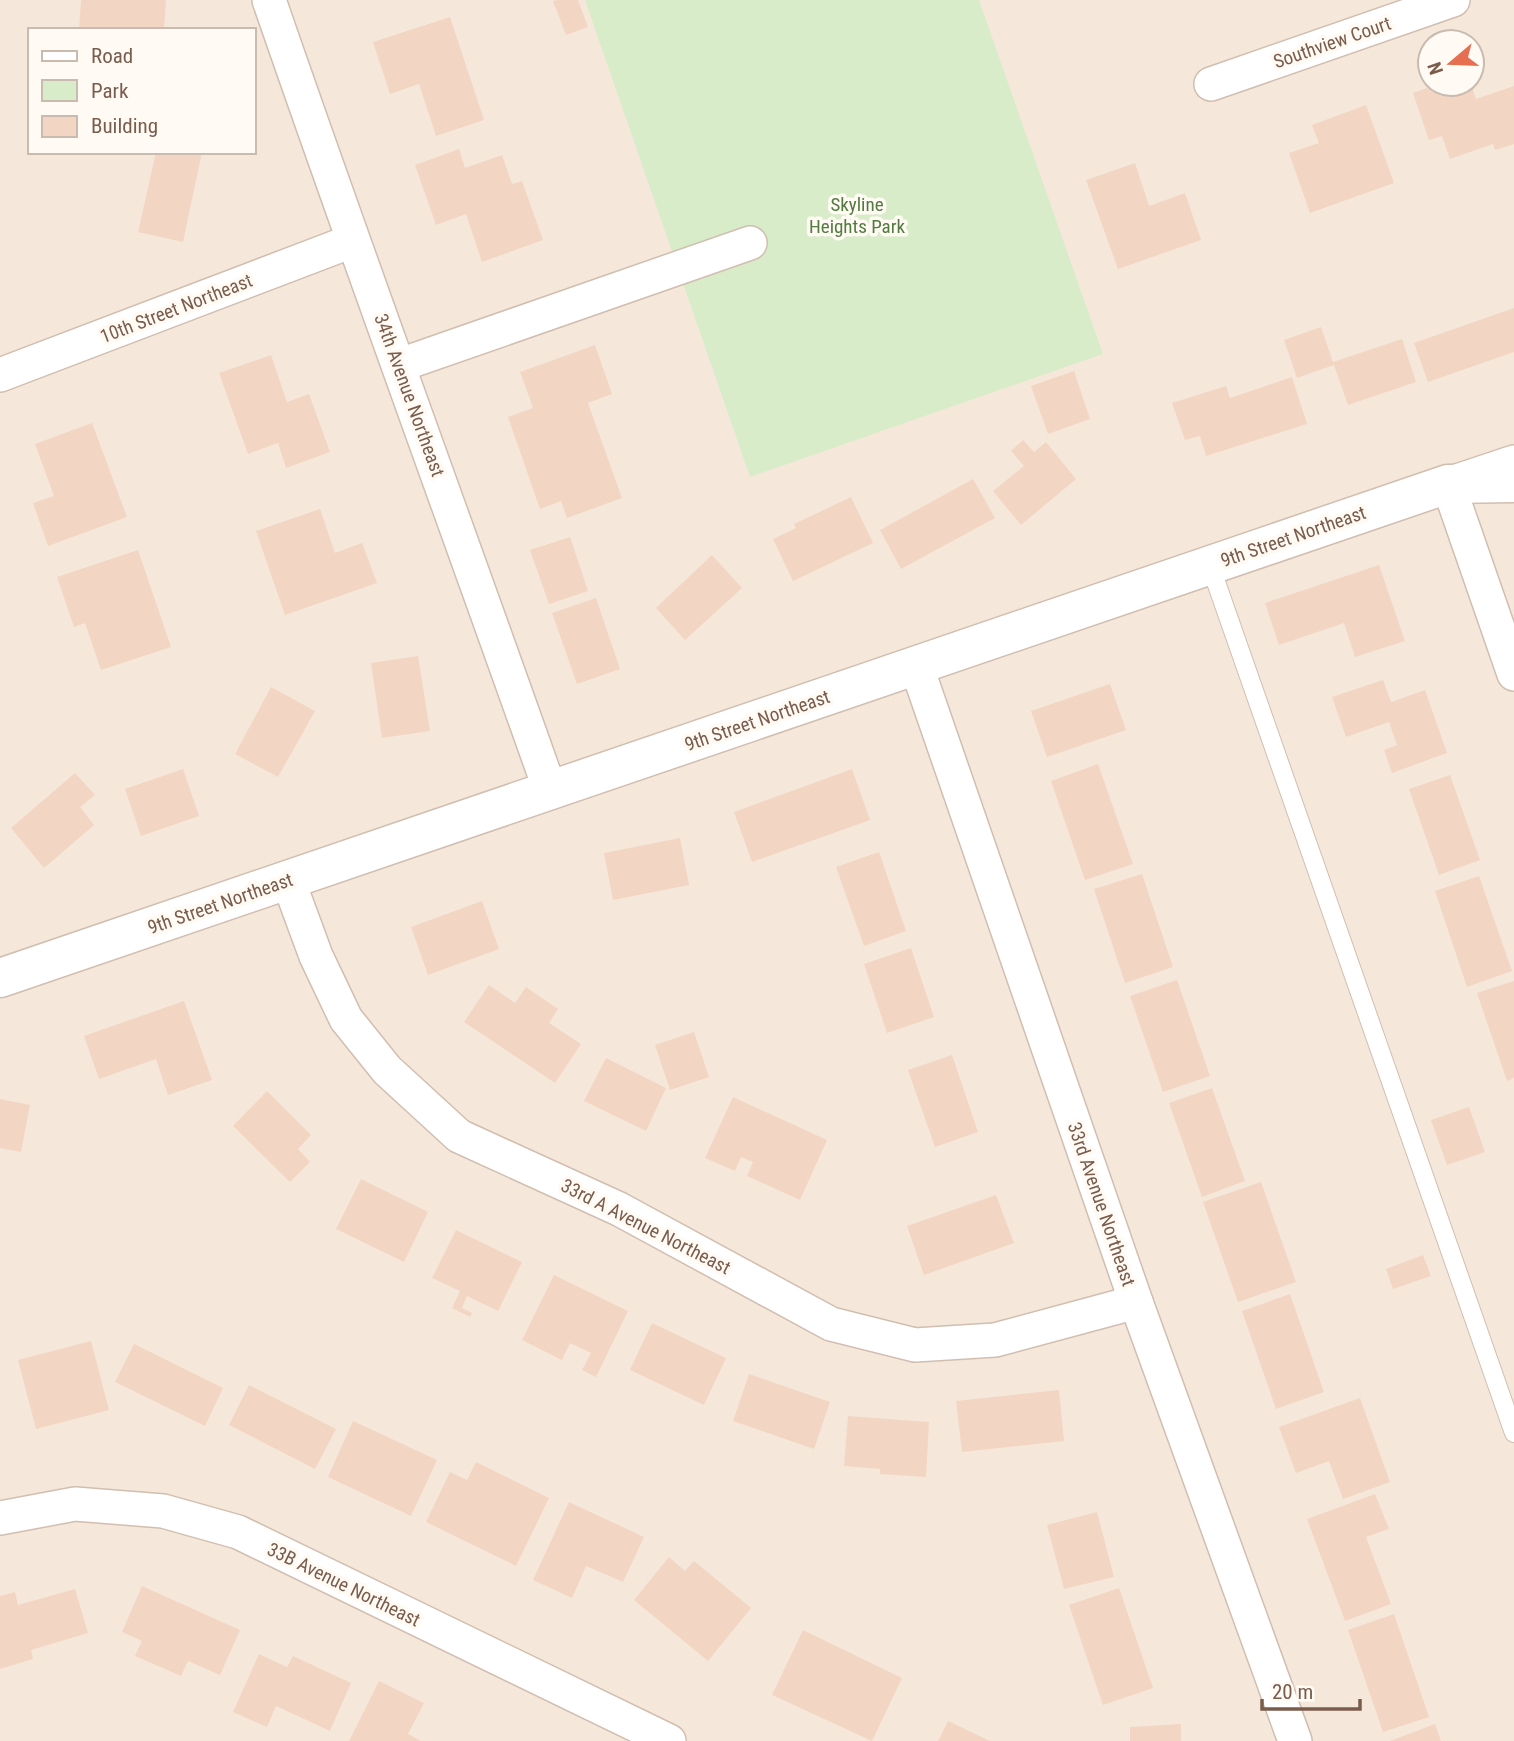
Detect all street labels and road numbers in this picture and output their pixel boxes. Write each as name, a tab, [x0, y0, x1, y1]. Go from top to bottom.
street label: Southview Court	[1270, 12, 1394, 73]
street label: 10th Street Northeast	[97, 269, 256, 348]
street label: 34th Avenue Northeast	[369, 311, 450, 480]
street label: 9th Street Northeast	[1218, 501, 1369, 572]
street label: 9th Street Northeast	[682, 685, 833, 756]
street label: 9th Street Northeast	[145, 868, 296, 939]
street label: 33rd Avenue Northeast	[1063, 1119, 1140, 1289]
street label: 33rd A Avenue Northeast	[557, 1174, 734, 1279]
street label: 33B Avenue Northeast	[264, 1537, 424, 1631]

